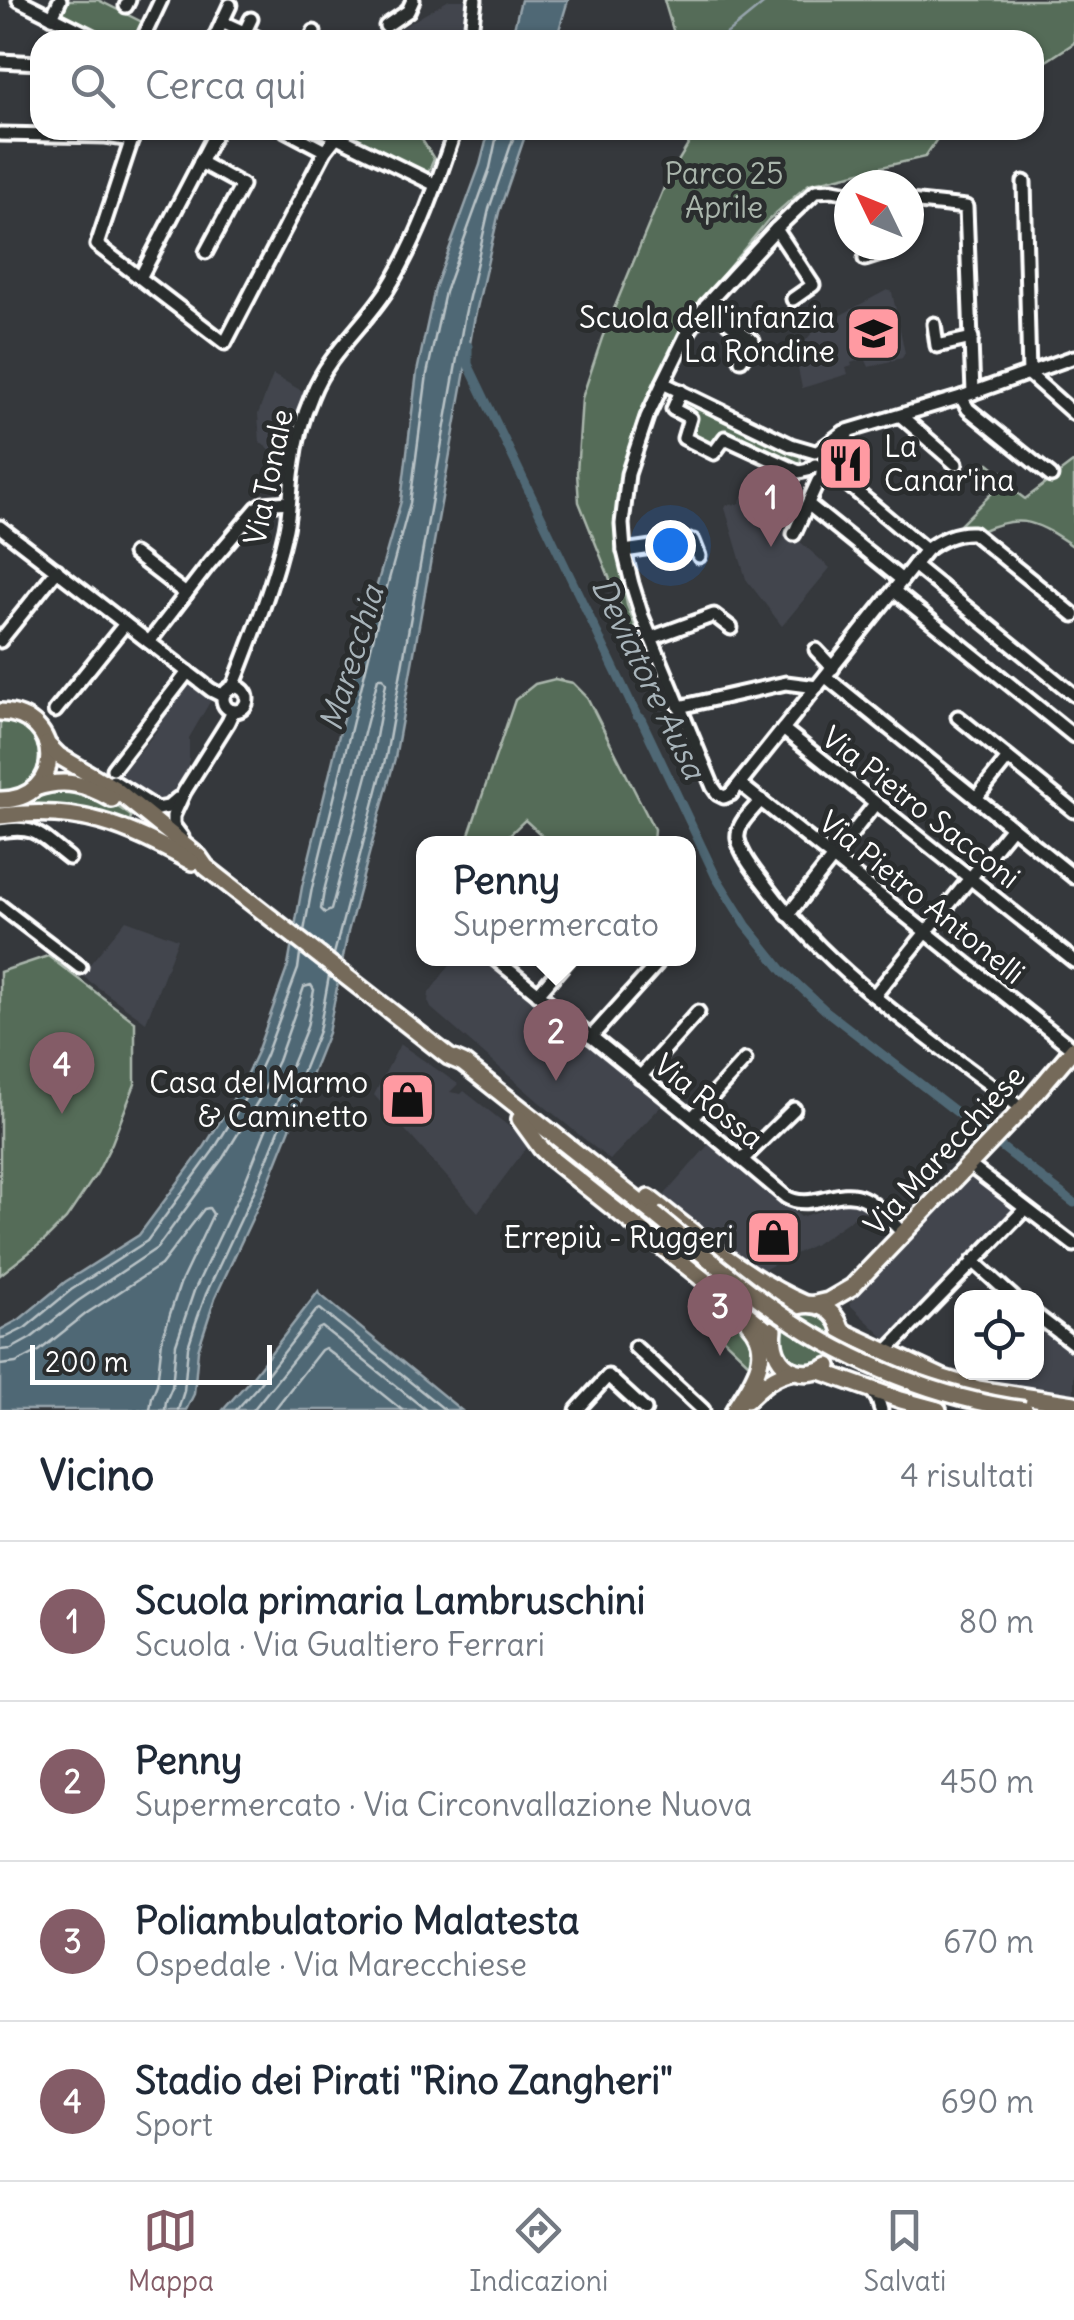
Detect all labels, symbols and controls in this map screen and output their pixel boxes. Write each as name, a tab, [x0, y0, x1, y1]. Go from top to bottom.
search box	[30, 30, 1044, 140]
icon: search	[65, 58, 120, 113]
text: Cerca qui	[145, 62, 306, 109]
park label: Parco 25 Aprile	[664, 154, 784, 226]
north arrow	[834, 170, 924, 260]
place label: Scuola dell'infanzia La Rondine	[579, 298, 835, 370]
school or university icon: Scuola dell'infanzia La Rondine	[844, 304, 904, 364]
street label: Via Tonale	[235, 406, 301, 548]
place label: La Canar'ina	[884, 427, 1014, 499]
restaurant icon: La Canar'ina	[815, 433, 875, 493]
pin: 1	[738, 464, 804, 547]
your location	[645, 520, 696, 571]
water label: Deviatore Ausa	[583, 571, 716, 787]
water label: Marecchia	[310, 579, 393, 735]
street label: Via Pietro Sacconi	[814, 718, 1028, 896]
street label: Via Pietro Antonelli	[811, 802, 1033, 992]
popup	[416, 836, 696, 966]
text: Penny	[453, 857, 560, 904]
text: Supermercato	[453, 904, 659, 945]
pin: 2	[524, 998, 588, 1081]
pin: 4	[30, 1032, 94, 1114]
street label: Via Rossa	[647, 1045, 771, 1157]
street label: Via Marecchiese	[855, 1057, 1033, 1243]
place label: Casa del Marmo & Caminetto	[149, 1063, 368, 1135]
shop icon: Casa del Marmo & Caminetto	[377, 1069, 437, 1129]
shop icon: Errepiù - Ruggeri	[743, 1207, 803, 1267]
place label: Errepiù - Ruggeri	[503, 1218, 734, 1256]
pin: 3	[688, 1274, 752, 1356]
map controls	[954, 1290, 1044, 1380]
button: locate	[954, 1290, 1044, 1380]
scale bar	[30, 1340, 272, 1384]
text: 200 m	[45, 1344, 128, 1380]
text: Vicino	[40, 1449, 154, 1501]
text: 4 risultati	[900, 1455, 1034, 1496]
text: Scuola primaria Lambruschini	[135, 1577, 645, 1624]
text: 1	[66, 1601, 79, 1642]
text: 80 m	[959, 1601, 1034, 1642]
text: Scuola · Via Gualtiero Ferrari	[135, 1624, 545, 1665]
text: Penny	[135, 1737, 242, 1784]
text: 2	[64, 1761, 81, 1802]
text: 450 m	[940, 1761, 1034, 1802]
text: Supermercato · Via Circonvallazione Nuova	[135, 1784, 752, 1825]
text: Poliambulatorio Malatesta	[135, 1897, 580, 1944]
text: 3	[63, 1921, 82, 1962]
text: 670 m	[943, 1921, 1034, 1962]
text: Ospedale · Via Marecchiese	[135, 1944, 527, 1985]
text: Stadio dei Pirati "Rino Zangheri"	[135, 2057, 673, 2104]
text: 4	[63, 2081, 82, 2122]
text: 690 m	[940, 2081, 1034, 2122]
text: Sport	[135, 2104, 213, 2145]
tab: Mappa	[128, 2203, 214, 2299]
tab: Indicazioni	[469, 2203, 608, 2299]
tab: Salvati	[863, 2203, 946, 2299]

